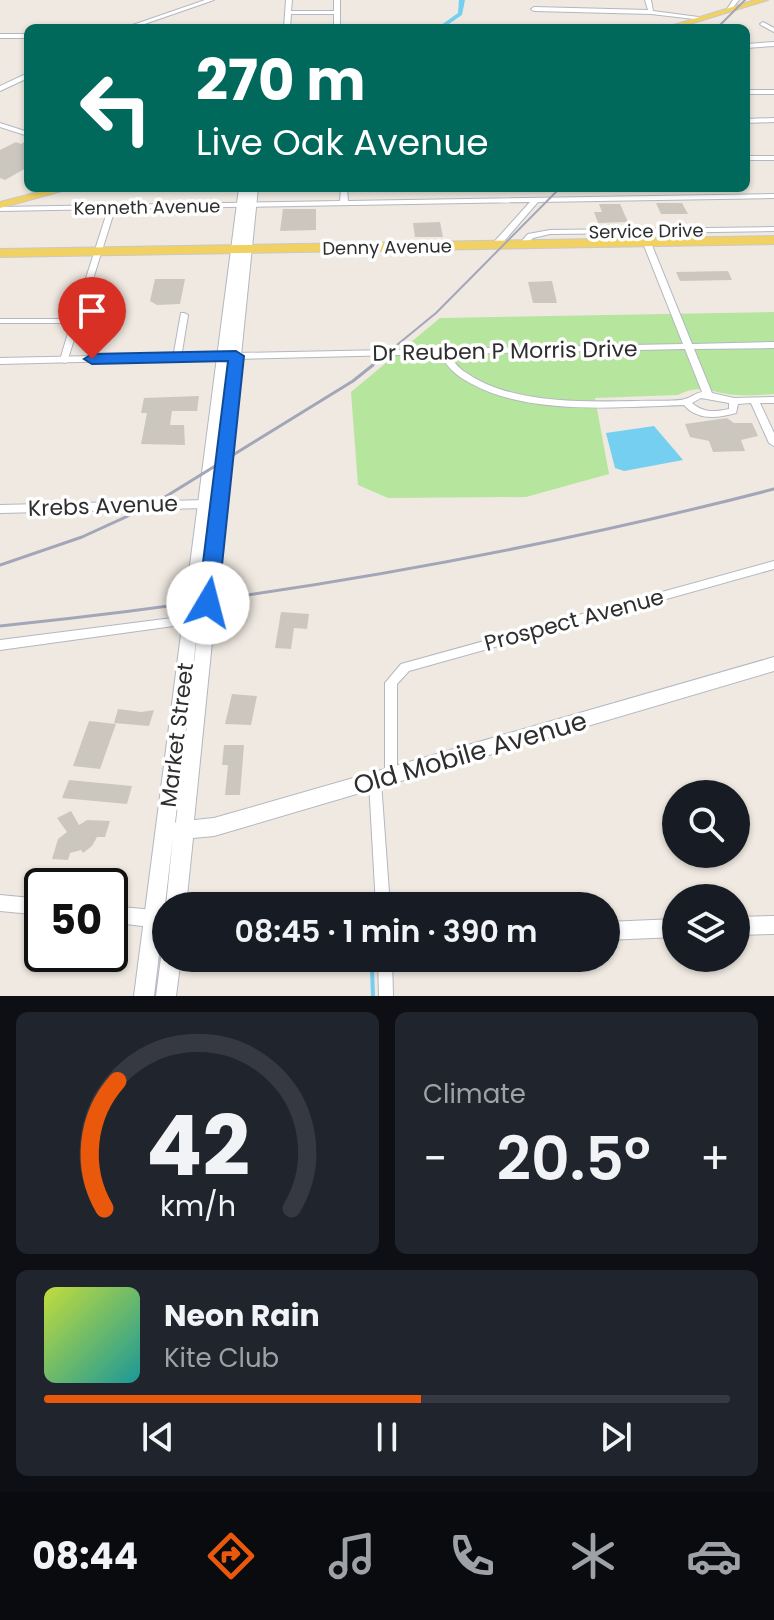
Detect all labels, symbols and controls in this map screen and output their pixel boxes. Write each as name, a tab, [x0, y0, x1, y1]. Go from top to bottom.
text: 270 m	[196, 41, 366, 120]
icon: left	[64, 56, 168, 160]
text: Live Oak Avenue	[196, 117, 489, 168]
street label: Kenneth Avenue	[73, 193, 221, 221]
street label: Service Drive	[588, 217, 704, 245]
street label: Denny Avenue	[322, 233, 452, 261]
pin	[58, 277, 126, 359]
icon: arrive	[70, 289, 114, 333]
street label: Dr Reuben P Morris Drive	[372, 333, 638, 369]
street label: Krebs Avenue	[28, 488, 178, 524]
position arrow	[166, 561, 250, 645]
street label: Prospect Avenue	[481, 581, 667, 659]
street label: Market Street	[153, 661, 201, 809]
street label: Old Mobile Avenue	[349, 702, 591, 804]
map controls	[662, 780, 750, 972]
button: search	[662, 780, 750, 868]
speed limit sign: 50	[24, 868, 128, 972]
button: layers	[662, 884, 750, 972]
text: 08:45 · 1 min · 390 m	[235, 910, 537, 953]
text: Climate	[423, 1076, 526, 1112]
text: 42	[146, 1088, 249, 1204]
text: 20.5°	[497, 1117, 651, 1201]
text: −	[423, 1128, 447, 1189]
text: +	[700, 1128, 730, 1189]
text: km/h	[159, 1186, 236, 1226]
text: Neon Rain	[164, 1294, 320, 1337]
text: Kite Club	[164, 1340, 279, 1376]
icon: previous	[136, 1415, 180, 1459]
icon: pause	[365, 1415, 409, 1459]
icon: next	[594, 1415, 638, 1459]
icon: directions	[203, 1528, 259, 1584]
icon: music	[324, 1528, 380, 1584]
icon: phone	[444, 1528, 500, 1584]
icon: climate	[565, 1528, 621, 1584]
icon: car	[686, 1528, 742, 1584]
text: 08:44	[32, 1531, 138, 1582]

